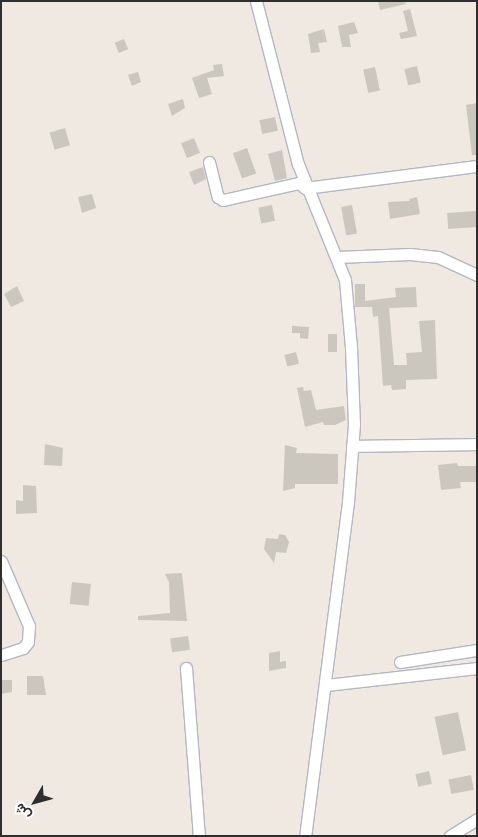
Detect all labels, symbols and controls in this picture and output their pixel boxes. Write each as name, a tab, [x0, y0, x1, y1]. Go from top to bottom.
north arrow	[10, 777, 60, 827]
text: ش	[11, 800, 35, 823]

